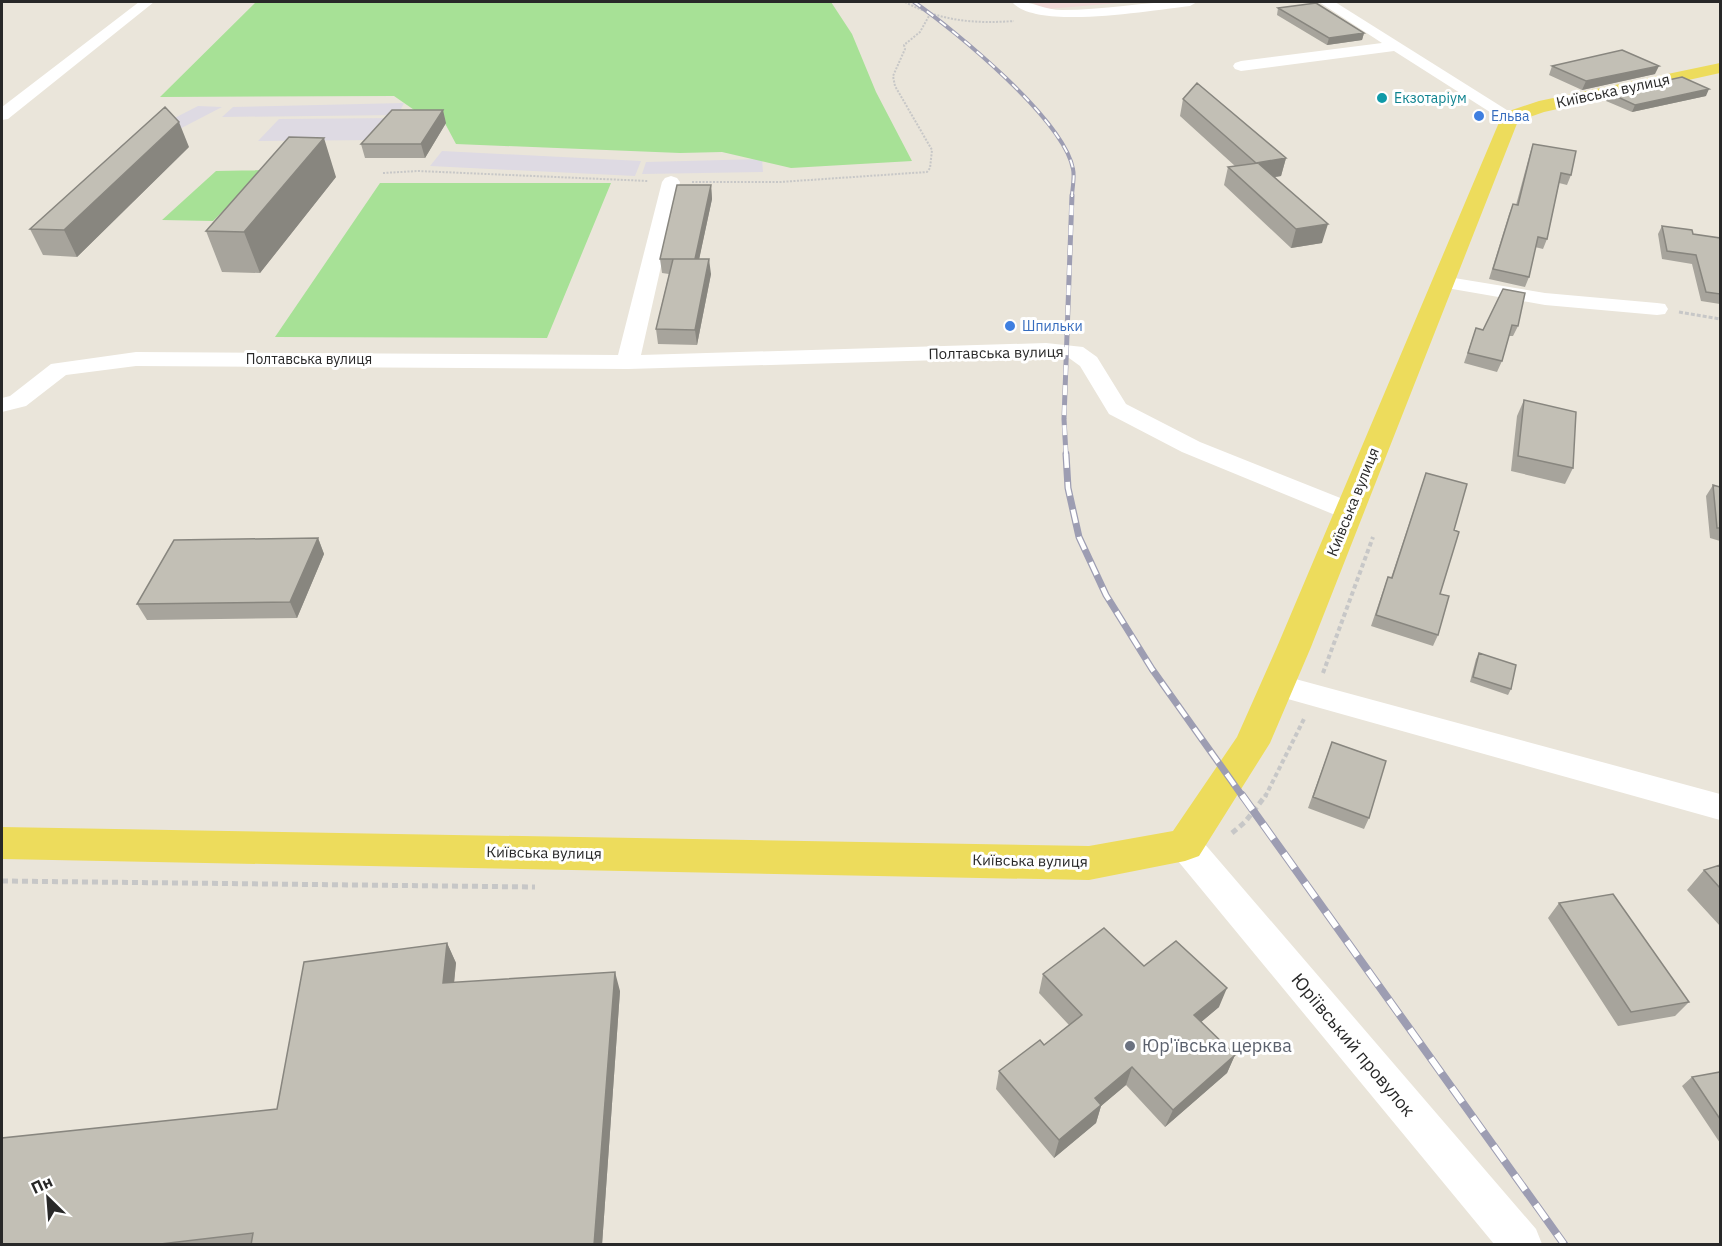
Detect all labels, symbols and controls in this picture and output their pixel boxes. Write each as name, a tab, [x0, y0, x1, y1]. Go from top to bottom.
street label: Київська вулиця	[1554, 69, 1671, 112]
place label: Екзотаріум	[1394, 89, 1467, 107]
marker: Екзотаріум	[1375, 91, 1389, 105]
place label: Ельва	[1491, 107, 1530, 125]
marker: Ельва	[1472, 109, 1486, 123]
place label: Шпильки	[1022, 317, 1083, 335]
marker: Шпильки	[1003, 319, 1017, 333]
street label: Полтавська вулиця	[928, 342, 1064, 363]
street label: Полтавська вулиця	[246, 350, 372, 368]
street label: Київська вулиця	[1322, 445, 1383, 559]
street label: Київська вулиця	[486, 842, 602, 863]
street label: Київська вулиця	[972, 850, 1088, 871]
street label: Юріївський провулок	[1287, 968, 1420, 1121]
place label: Юр'ївська церква	[1142, 1034, 1292, 1057]
marker: Юр'ївська церква	[1123, 1039, 1137, 1053]
north arrow	[18, 1168, 78, 1228]
text: Пн	[28, 1171, 55, 1198]

